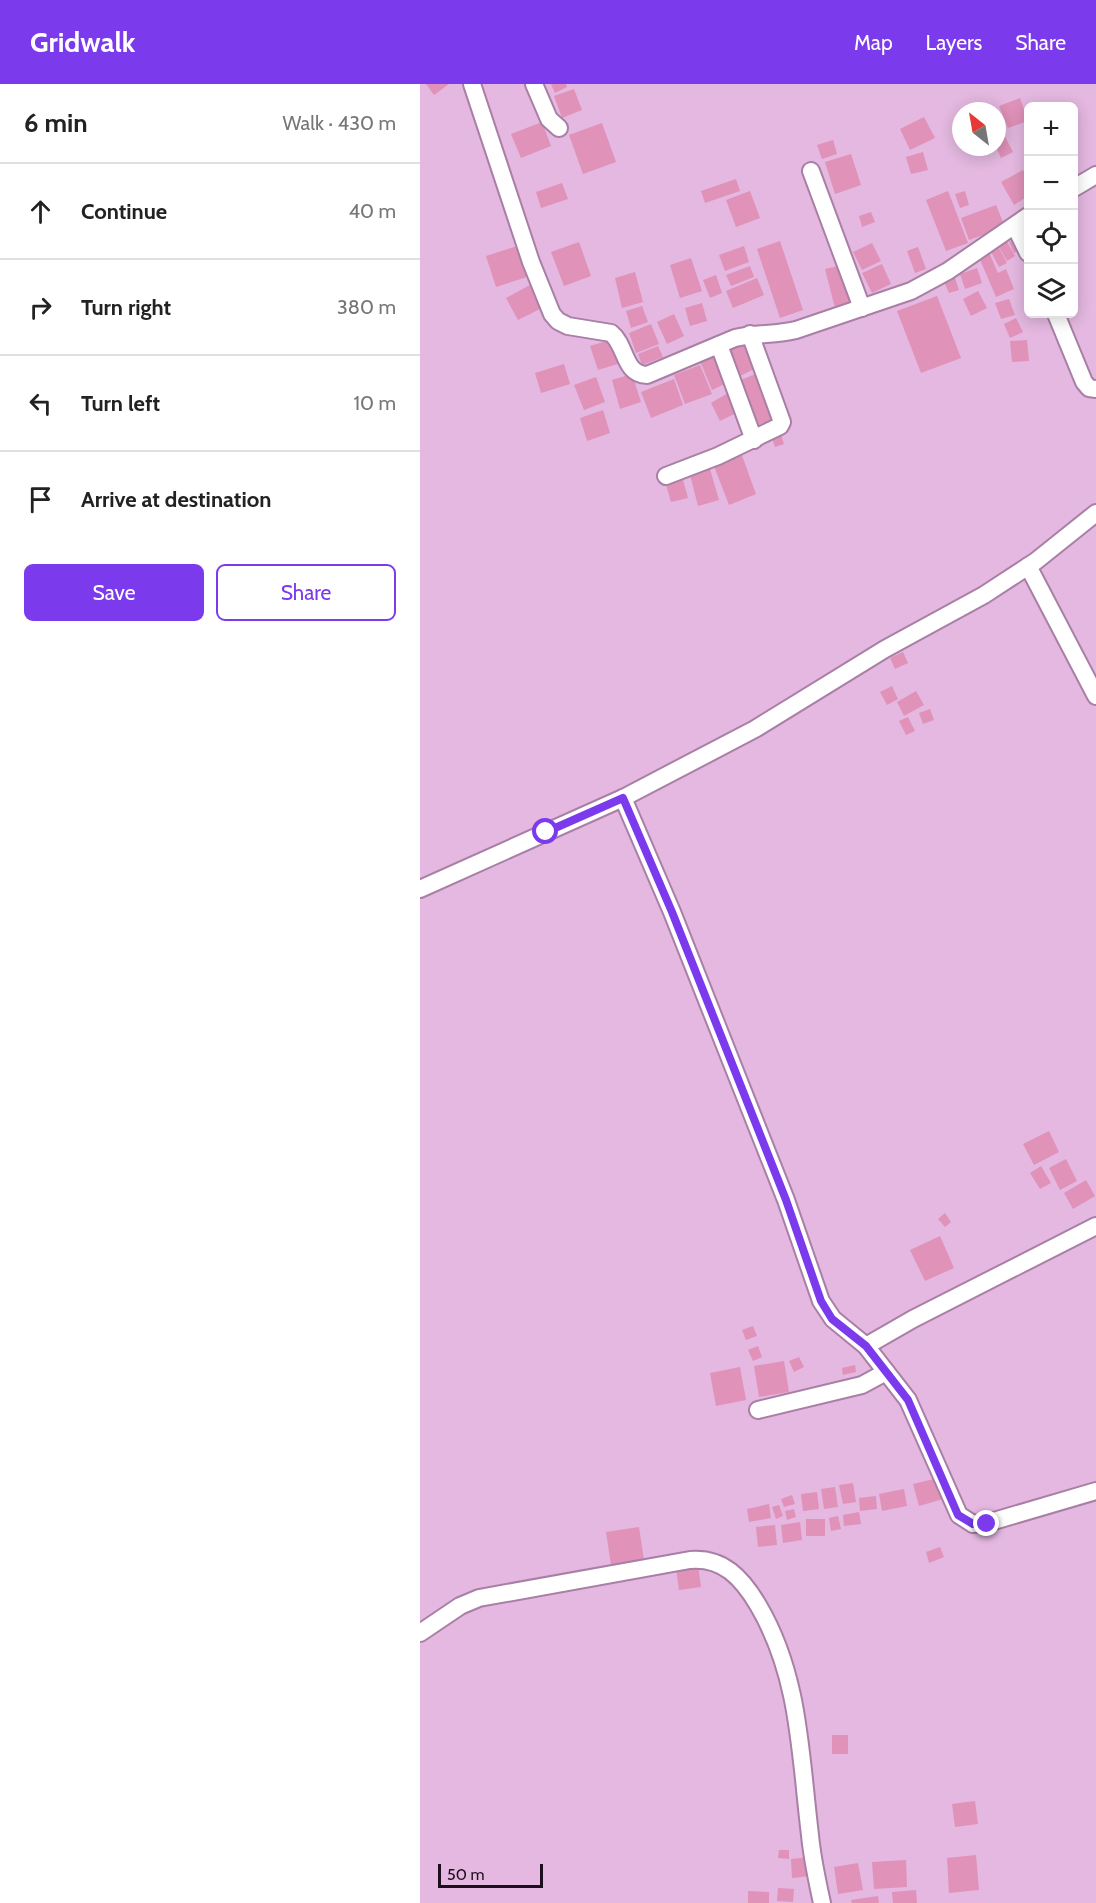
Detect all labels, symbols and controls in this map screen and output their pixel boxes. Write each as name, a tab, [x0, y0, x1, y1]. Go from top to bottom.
text: Gridwalk	[30, 25, 135, 59]
text: Map	[854, 30, 893, 55]
text: Layers	[926, 30, 982, 55]
text: Share	[1015, 30, 1066, 55]
north arrow	[952, 102, 1006, 156]
map controls	[1024, 102, 1078, 318]
button: +	[1024, 102, 1078, 156]
text: 6 min	[24, 107, 88, 139]
text: Walk · 430 m	[282, 111, 396, 135]
button: −	[1024, 156, 1078, 210]
icon: ahead	[24, 195, 57, 228]
text: Continue	[81, 198, 167, 225]
text: 40 m	[348, 199, 396, 223]
button: locate	[1024, 210, 1078, 264]
button: layers	[1024, 264, 1078, 318]
icon: right	[24, 291, 57, 324]
text: Turn right	[81, 294, 171, 321]
text: 380 m	[337, 295, 396, 319]
icon: left	[24, 387, 57, 420]
text: Turn left	[81, 390, 160, 417]
text: 10 m	[353, 391, 396, 415]
icon: arrive	[24, 483, 57, 516]
text: Arrive at destination	[81, 486, 271, 513]
button: Save	[24, 564, 204, 621]
button: Share	[216, 564, 396, 621]
route start	[532, 818, 558, 844]
route end	[973, 1510, 999, 1536]
scale bar	[438, 1861, 543, 1888]
text: 50 m	[447, 1865, 484, 1884]

